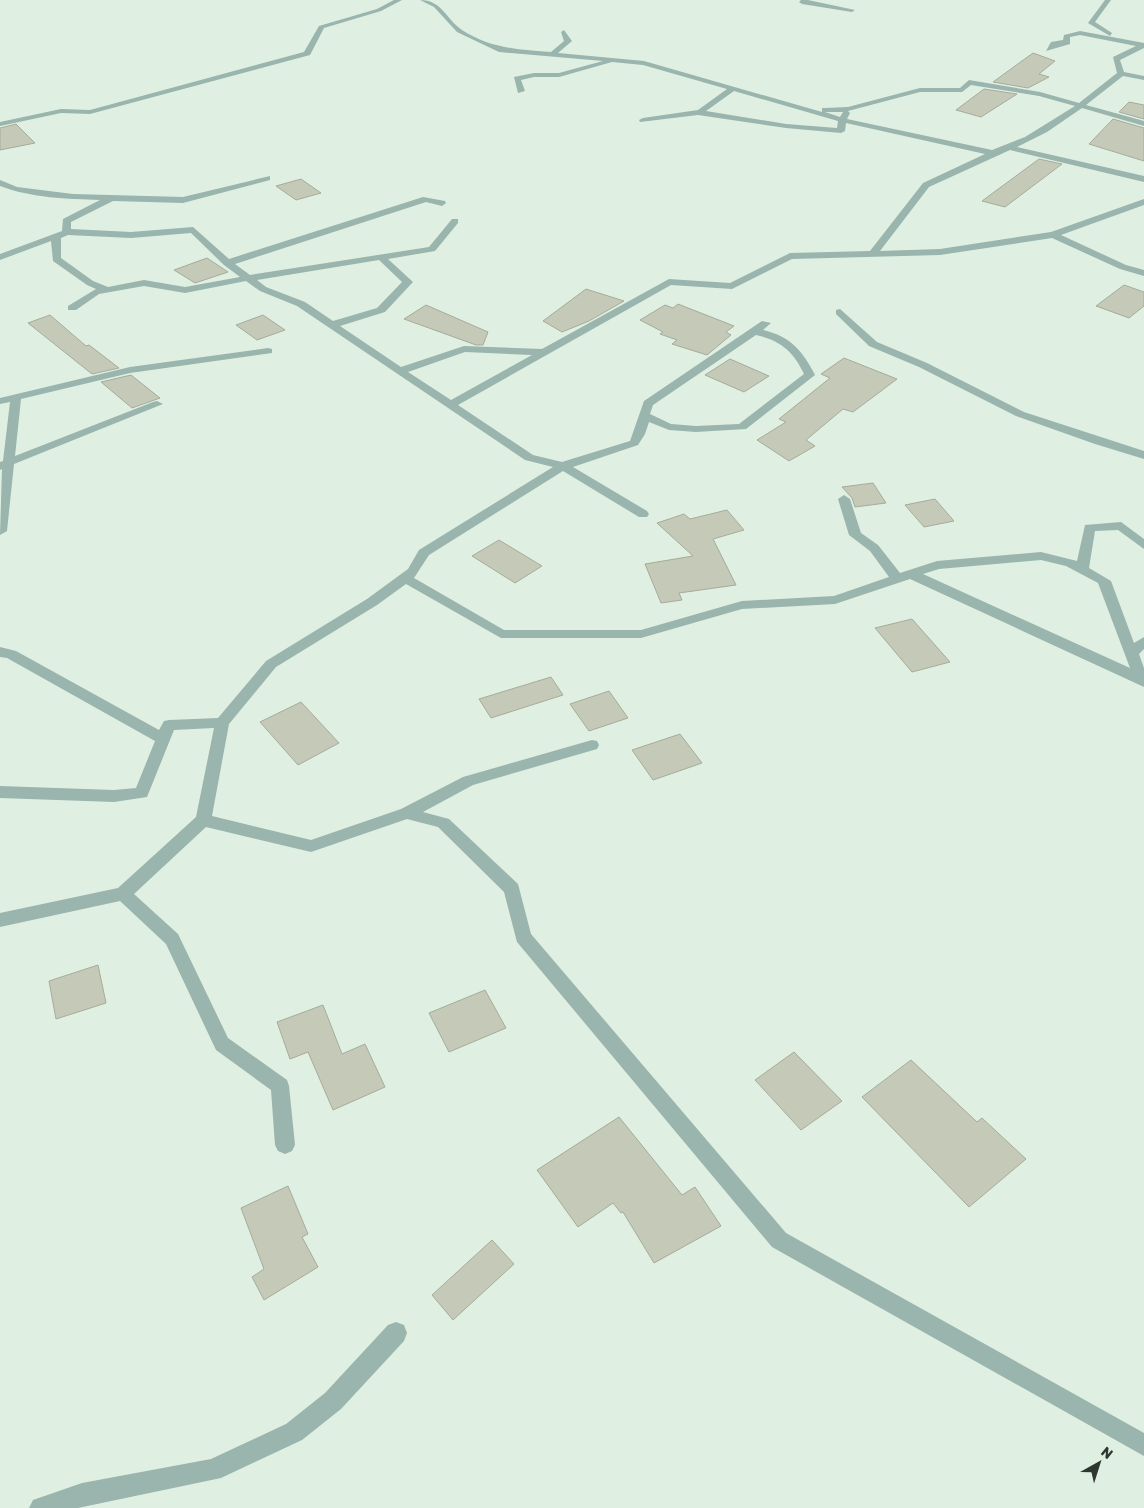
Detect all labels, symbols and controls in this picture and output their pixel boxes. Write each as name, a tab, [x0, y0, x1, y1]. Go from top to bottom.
north arrow	[1074, 1438, 1124, 1488]
text: N	[1098, 1444, 1116, 1463]

